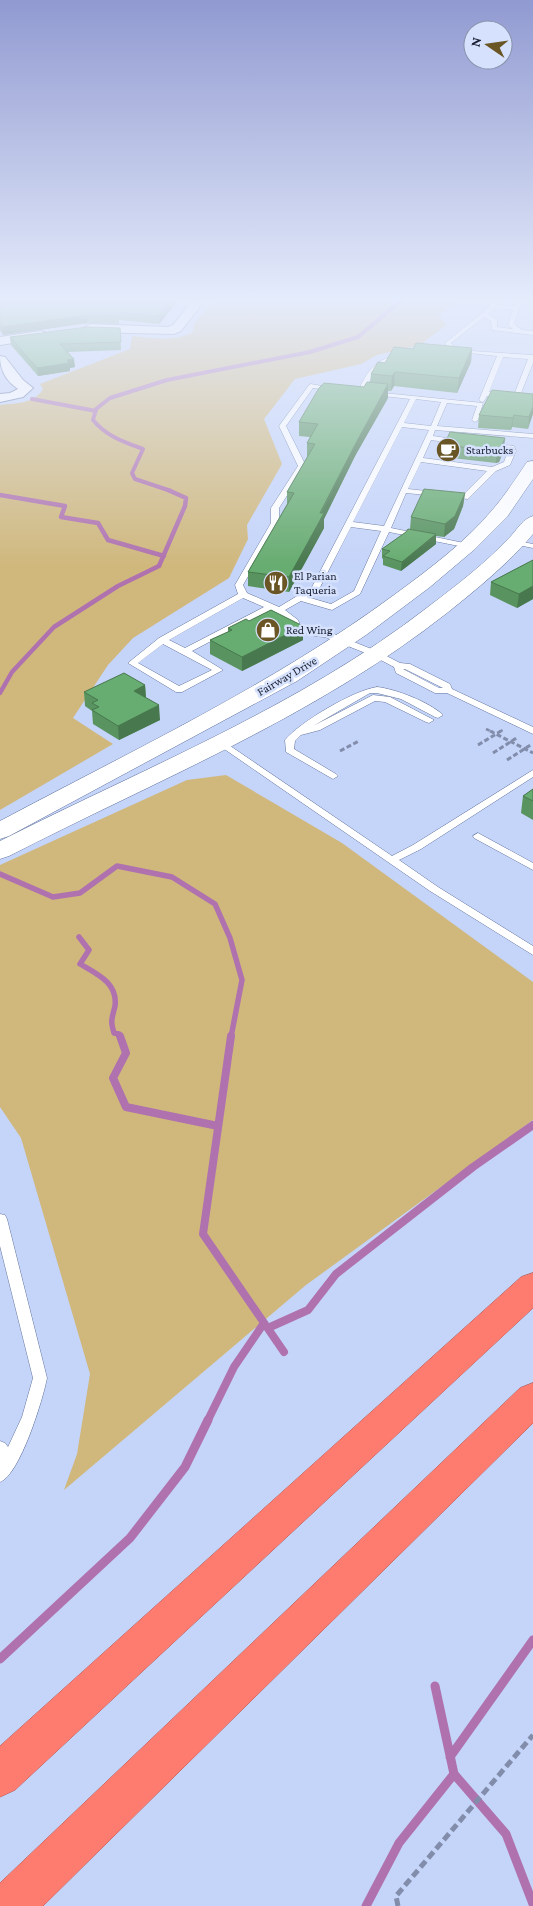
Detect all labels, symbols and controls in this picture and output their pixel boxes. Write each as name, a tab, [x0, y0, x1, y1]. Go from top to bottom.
north arrow	[463, 20, 513, 70]
text: N	[466, 35, 484, 49]
cafe icon: Starbucks	[435, 437, 461, 463]
place label: Starbucks	[466, 443, 513, 457]
place label: El Parian Taqueria	[294, 569, 337, 597]
restaurant icon: El Parian Taqueria	[263, 570, 289, 596]
shop icon: Red Wing	[255, 617, 281, 643]
place label: Red Wing	[286, 623, 333, 637]
street label: Fairway Drive	[255, 653, 319, 699]

